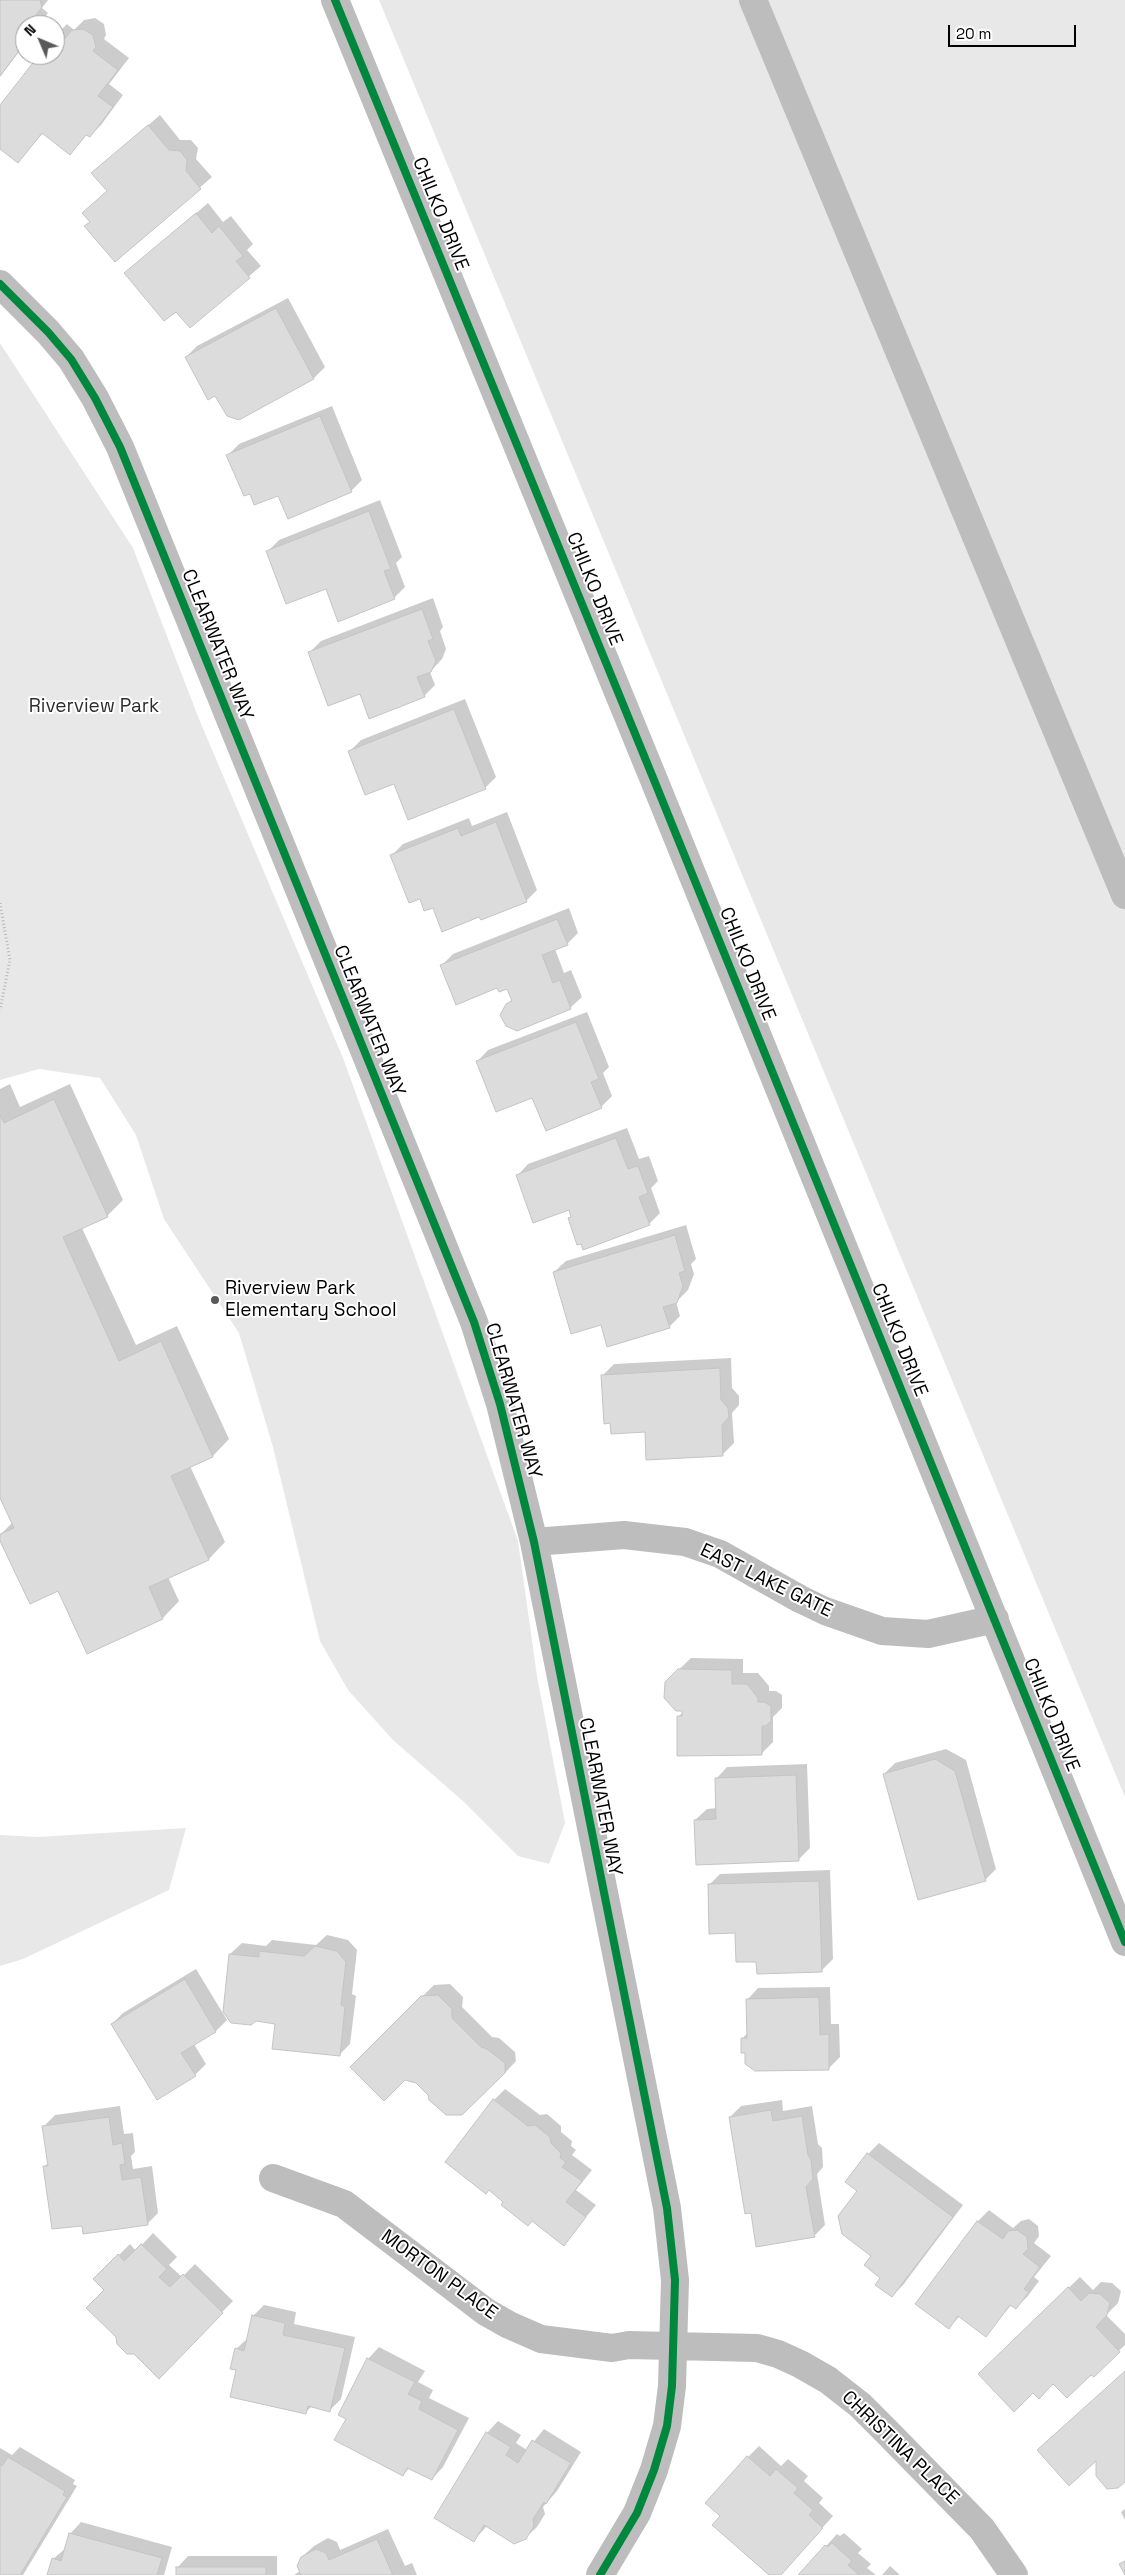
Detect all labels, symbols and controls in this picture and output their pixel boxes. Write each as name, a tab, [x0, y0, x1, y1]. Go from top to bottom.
north arrow	[15, 15, 65, 65]
scale bar	[950, 15, 1078, 47]
text: N	[20, 20, 40, 40]
text: 20 m	[956, 24, 991, 43]
street label: CHILKO DRIVE	[407, 154, 473, 274]
street label: CHILKO DRIVE	[561, 529, 627, 649]
street label: CLEARWATER WAY	[176, 566, 258, 724]
park label: Riverview Park	[29, 696, 159, 718]
street label: CHILKO DRIVE	[714, 904, 780, 1024]
street label: CLEARWATER WAY	[328, 942, 410, 1100]
place label: Riverview Park Elementary School	[225, 1278, 397, 1322]
street label: CHILKO DRIVE	[866, 1280, 932, 1400]
marker: Riverview Park Elementary School	[209, 1294, 221, 1306]
street label: CLEARWATER WAY	[480, 1321, 546, 1481]
street label: EAST LAKE GATE	[696, 1539, 836, 1623]
street label: CHILKO DRIVE	[1018, 1655, 1084, 1775]
street label: CLEARWATER WAY	[573, 1716, 627, 1878]
street label: MORTON PLACE	[376, 2225, 502, 2325]
street label: CHRISTINA PLACE	[837, 2386, 963, 2510]

